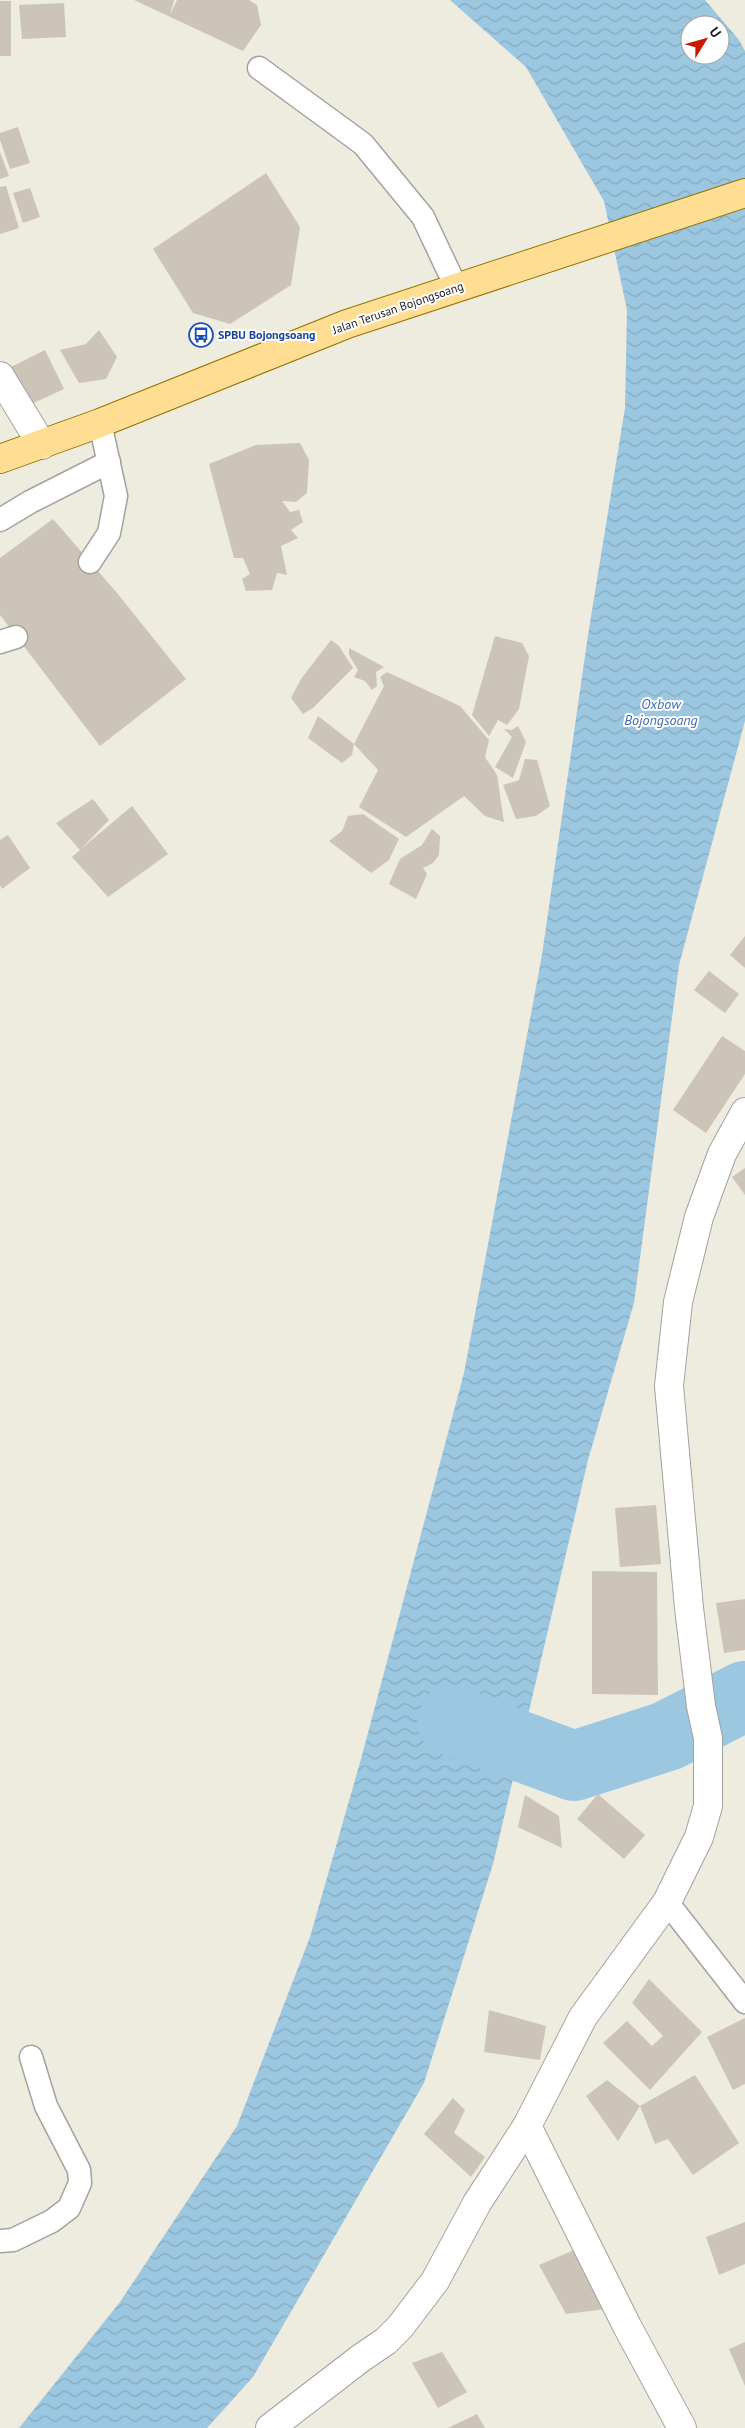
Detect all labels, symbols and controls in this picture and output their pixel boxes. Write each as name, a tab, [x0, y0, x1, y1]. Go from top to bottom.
north arrow	[680, 15, 730, 65]
text: U	[706, 23, 725, 41]
street label: Jalan Terusan Bojongsoang	[330, 278, 465, 337]
bus stop icon: SPBU Bojongsoang	[188, 322, 214, 348]
place label: SPBU Bojongsoang	[218, 327, 315, 342]
water label: Oxbow Bojongsoang	[624, 695, 698, 729]

